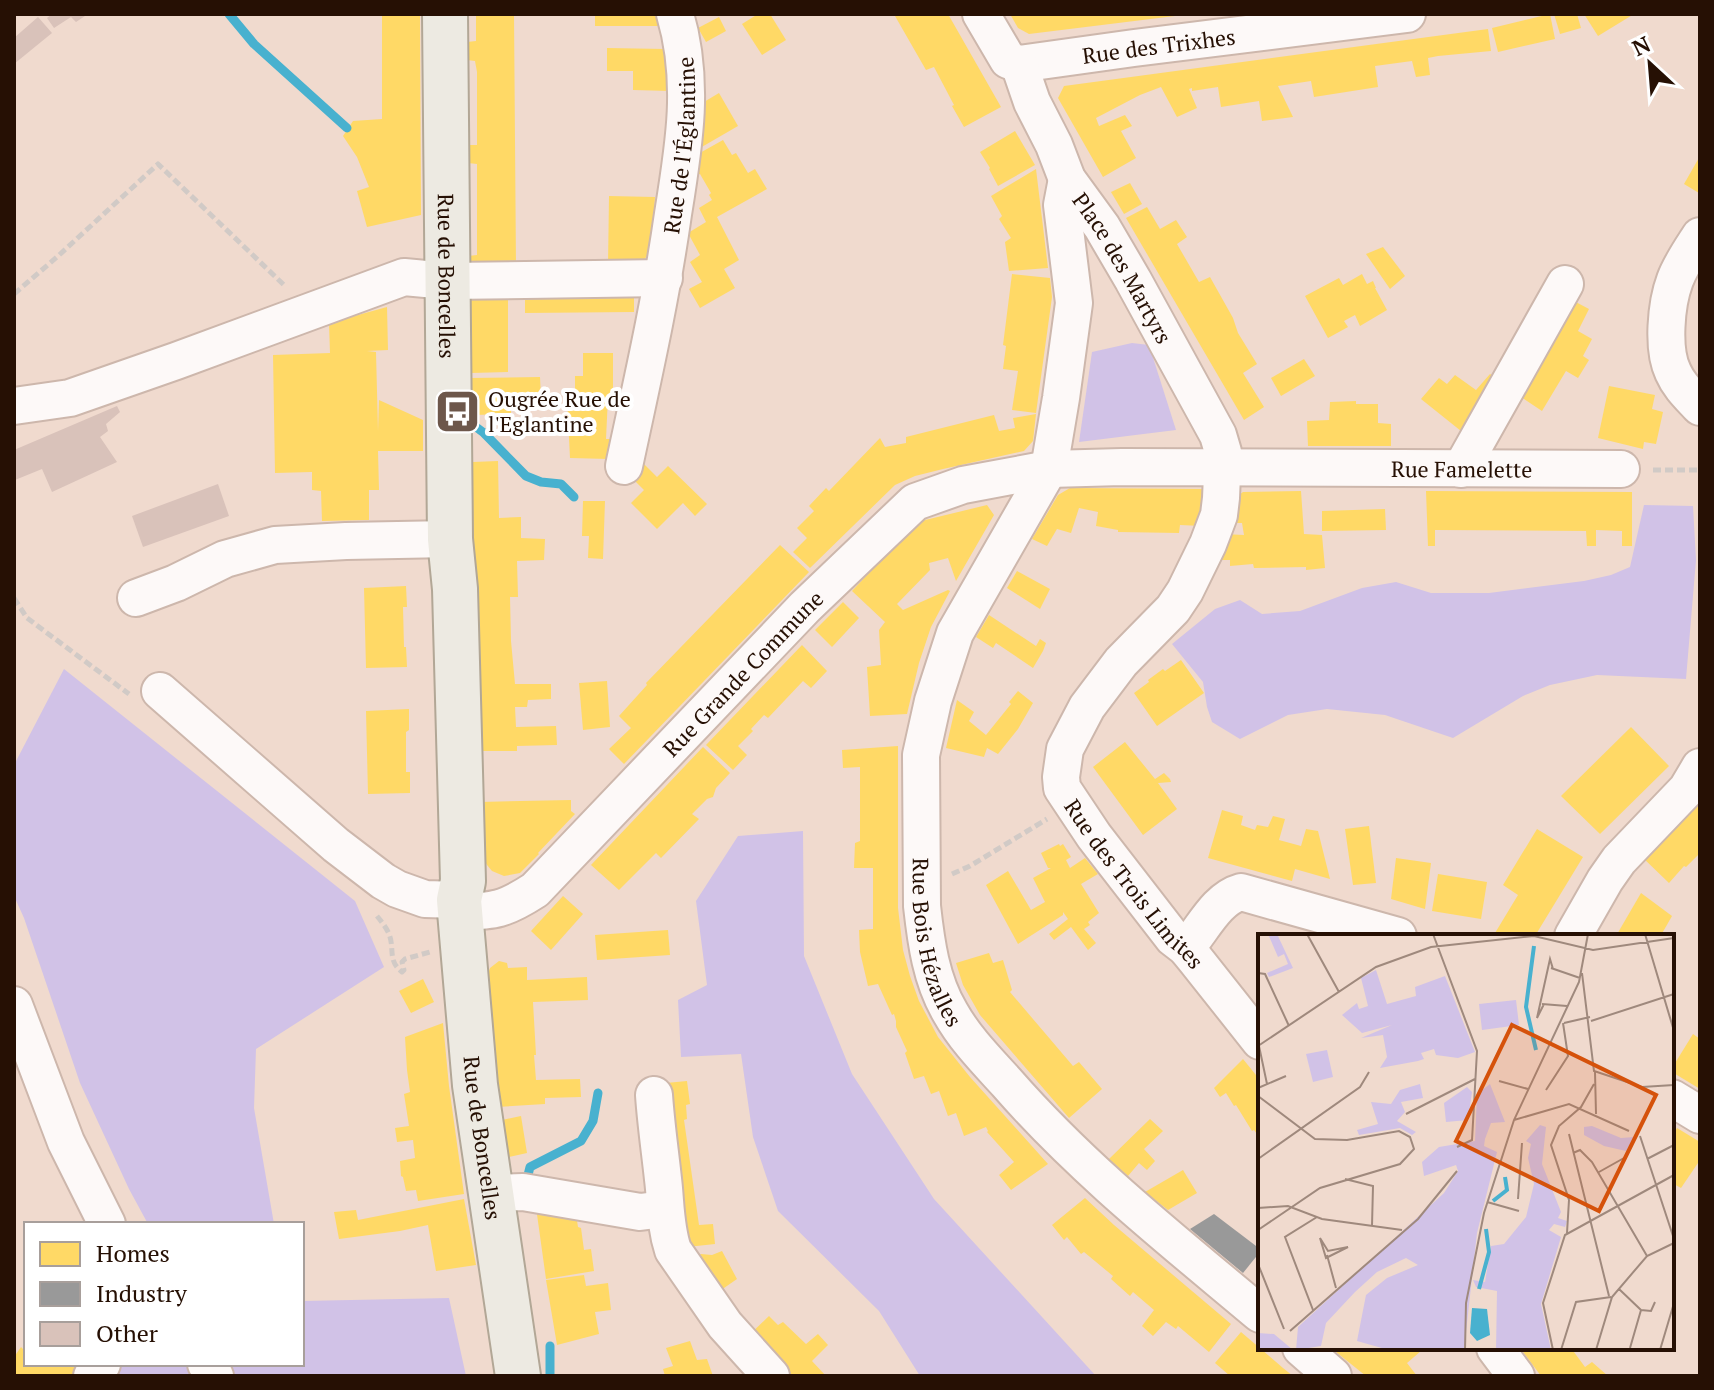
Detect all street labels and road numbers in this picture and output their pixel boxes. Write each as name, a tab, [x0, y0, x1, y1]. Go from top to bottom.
street label: Rue des Trixhes	[1080, 21, 1237, 70]
street label: Rue de l'Églantine	[656, 56, 701, 235]
street label: Place des Martyrs	[1067, 186, 1179, 348]
street label: Rue de Boncelles	[432, 193, 463, 359]
street label: Rue Famelette	[1391, 454, 1532, 483]
street label: Rue Grande Commune	[656, 583, 829, 762]
street label: Rue des Trois Limites	[1059, 793, 1211, 974]
street label: Rue Bois Hézalles	[907, 858, 970, 1032]
street label: Rue de Boncelles	[458, 1055, 509, 1222]

